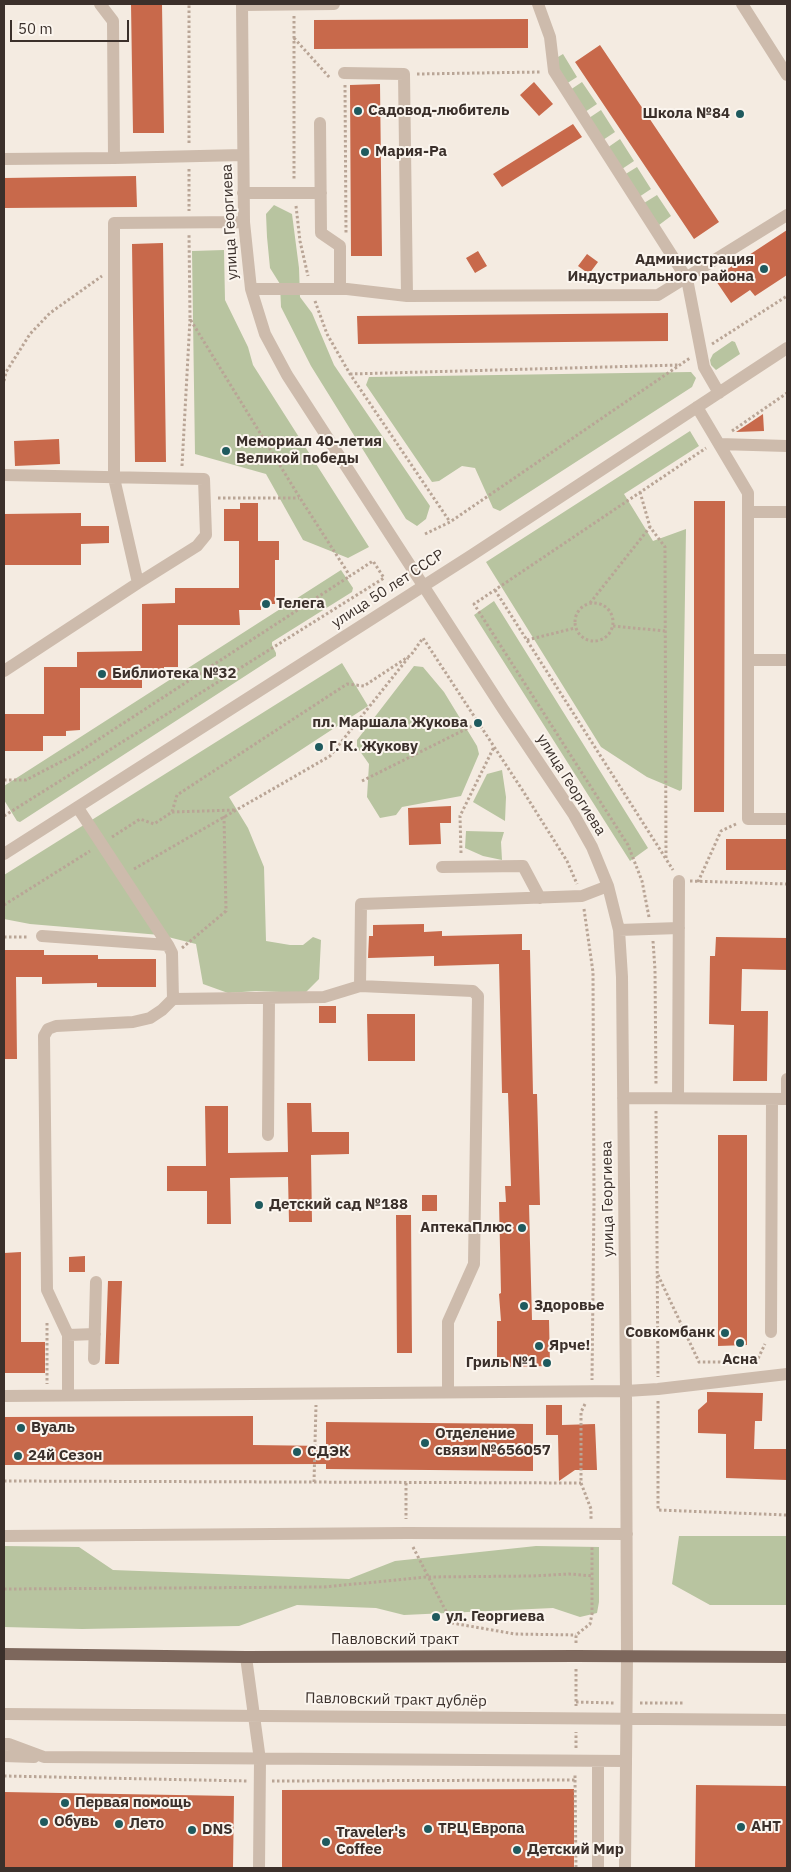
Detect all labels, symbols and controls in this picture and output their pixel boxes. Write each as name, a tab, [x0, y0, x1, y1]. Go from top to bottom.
scale bar	[12, 10, 131, 42]
text: 50 m	[18, 19, 53, 38]
place label: Садовод-любитель	[368, 102, 509, 120]
marker: Садовод-любитель	[352, 105, 364, 117]
place label: Школа №84	[642, 105, 730, 123]
marker: Школа №84	[734, 108, 746, 120]
place label: Мария-Ра	[375, 143, 447, 161]
marker: Мария-Ра	[359, 146, 371, 158]
street label: улица Георгиева	[218, 163, 242, 281]
place label: Администрация Индустриального района	[567, 251, 754, 286]
marker: Администрация Индустриального района	[758, 263, 770, 275]
place label: Мемориал 40-летия Великой победы	[236, 433, 382, 468]
marker: Мемориал 40-летия Великой победы	[220, 445, 232, 457]
street label: улица 50 лет СССР	[328, 546, 448, 632]
place label: Телега	[276, 595, 325, 613]
marker: Телега	[260, 598, 272, 610]
place label: Библиотека №32	[112, 665, 237, 683]
marker: Библиотека №32	[96, 668, 108, 680]
place label: пл. Маршала Жукова	[312, 714, 468, 732]
marker: пл. Маршала Жукова	[472, 717, 484, 729]
street label: улица Георгиева	[533, 731, 609, 839]
place label: Г. К. Жукову	[329, 738, 418, 756]
marker: Г. К. Жукову	[313, 741, 325, 753]
street label: улица Георгиева	[598, 1141, 618, 1257]
place label: Детский сад №188	[269, 1196, 408, 1214]
marker: Детский сад №188	[253, 1199, 265, 1211]
place label: АптекаПлюс	[420, 1219, 512, 1237]
marker: АптекаПлюс	[516, 1222, 528, 1234]
place label: Здоровье	[534, 1297, 604, 1315]
marker: Здоровье	[518, 1300, 530, 1312]
place label: Совкомбанк	[625, 1324, 715, 1342]
marker: Совкомбанк	[719, 1327, 731, 1339]
place label: Ярче!	[549, 1337, 590, 1355]
marker: Асна	[734, 1337, 746, 1349]
marker: Ярче!	[533, 1340, 545, 1352]
place label: Асна	[722, 1351, 758, 1369]
place label: Гриль №1	[466, 1354, 537, 1372]
marker: Гриль №1	[541, 1357, 553, 1369]
place label: Вуаль	[31, 1419, 75, 1437]
marker: Вуаль	[15, 1422, 27, 1434]
place label: Отделение связи №656057	[435, 1425, 551, 1460]
marker: Отделение связи №656057	[419, 1437, 431, 1449]
place label: СДЭК	[307, 1443, 349, 1461]
marker: СДЭК	[291, 1446, 303, 1458]
place label: 24й Сезон	[28, 1447, 102, 1465]
marker: 24й Сезон	[12, 1450, 24, 1462]
place label: ул. Георгиева	[446, 1608, 545, 1626]
marker: ул. Георгиева	[430, 1611, 442, 1623]
street label: Павловский тракт	[331, 1631, 459, 1649]
street label: Павловский тракт дублёр	[305, 1689, 487, 1711]
place label: Первая помощь	[75, 1794, 191, 1812]
marker: Первая помощь	[59, 1797, 71, 1809]
place label: Обувь	[54, 1813, 98, 1831]
place label: Лето	[129, 1815, 164, 1833]
marker: Обувь	[38, 1816, 50, 1828]
marker: Лето	[113, 1818, 125, 1830]
place label: АНТ	[751, 1818, 781, 1836]
place label: ТРЦ Европа	[438, 1820, 525, 1838]
place label: DNS	[202, 1821, 233, 1839]
marker: АНТ	[735, 1821, 747, 1833]
marker: ТРЦ Европа	[422, 1823, 434, 1835]
marker: DNS	[186, 1824, 198, 1836]
place label: Traveler's Coffee	[336, 1824, 406, 1859]
marker: Traveler's Coffee	[320, 1836, 332, 1848]
place label: Детский Мир	[527, 1841, 624, 1859]
marker: Детский Мир	[511, 1844, 523, 1856]

